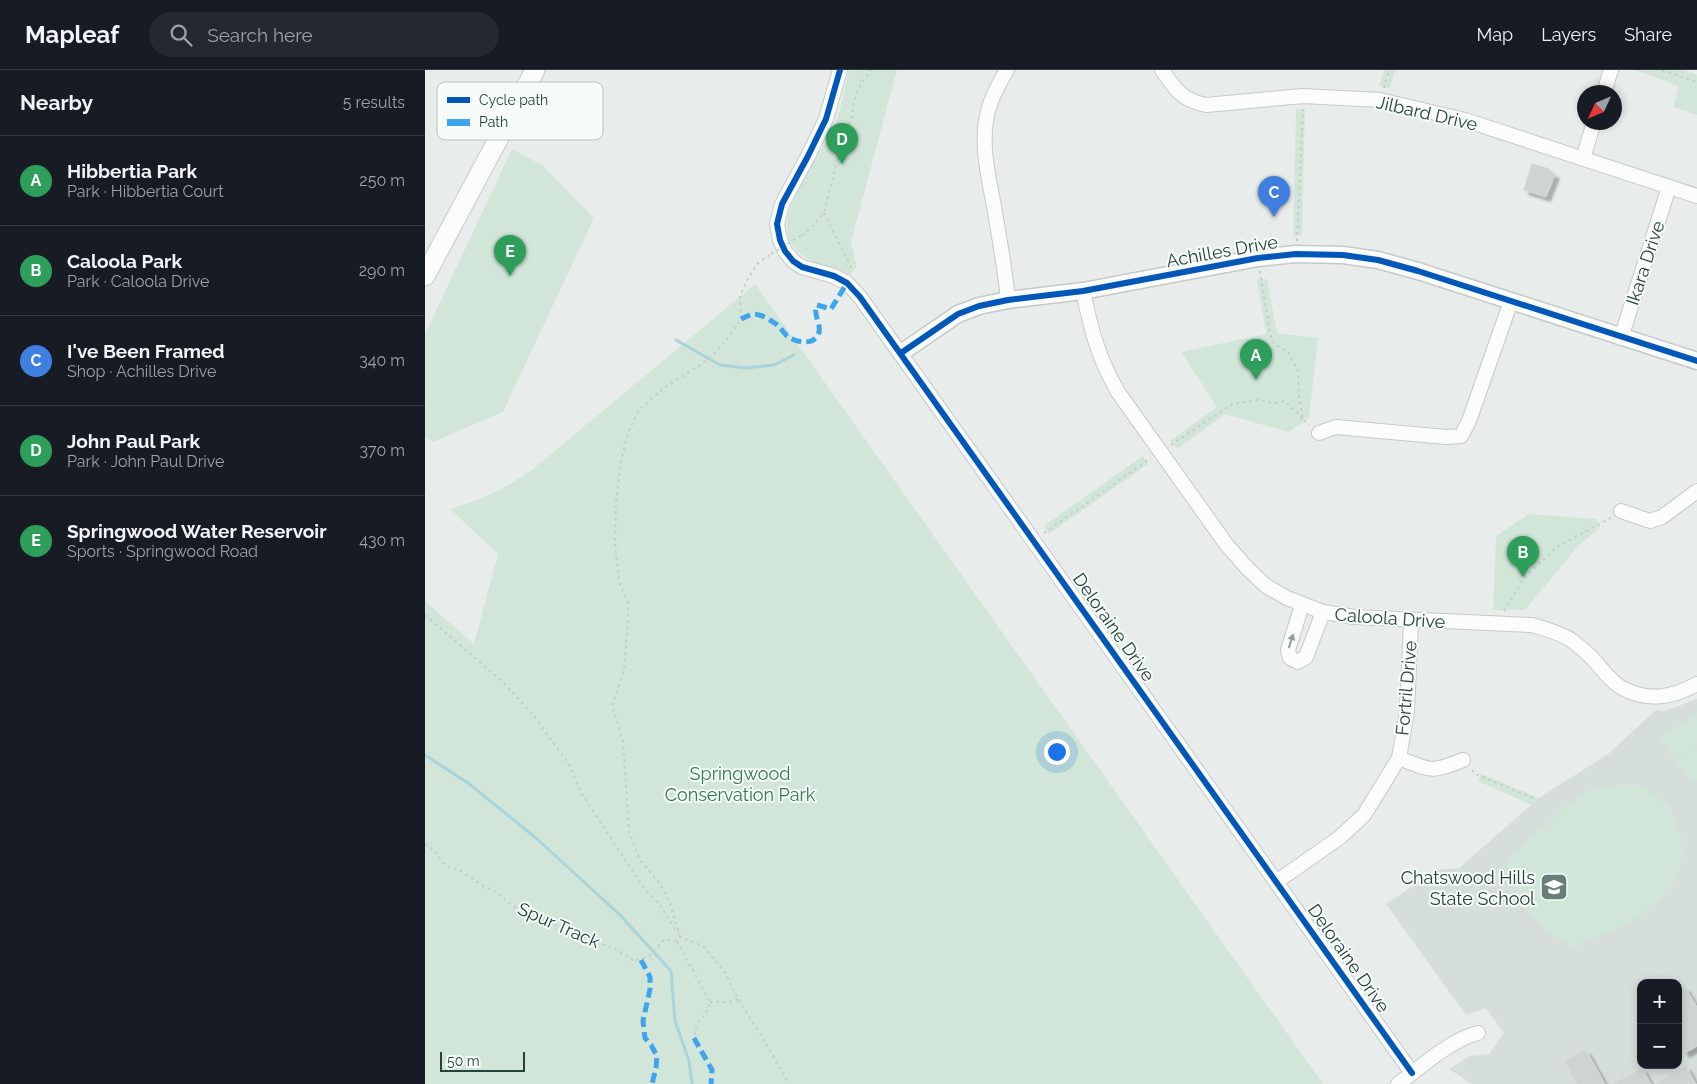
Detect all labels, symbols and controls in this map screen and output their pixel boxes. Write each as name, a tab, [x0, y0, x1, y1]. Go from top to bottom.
search box	[149, 12, 499, 57]
text: Mapleaf	[25, 20, 119, 49]
icon: search	[167, 21, 195, 49]
text: Search here	[207, 24, 313, 46]
text: Map	[1477, 24, 1513, 45]
text: Layers	[1541, 24, 1596, 45]
text: Share	[1624, 24, 1672, 45]
legend	[437, 82, 603, 140]
north arrow	[1577, 85, 1622, 130]
text: Nearby	[20, 90, 93, 115]
street label: Jilbard Drive	[1374, 91, 1480, 135]
text: Cycle path	[479, 92, 548, 108]
text: 5 results	[343, 93, 405, 112]
text: Path	[479, 114, 508, 130]
pin: D	[826, 123, 858, 164]
text: Hibbertia Park	[67, 160, 197, 182]
text: A	[31, 171, 41, 190]
text: 250 m	[359, 171, 405, 190]
pin: C	[1258, 176, 1290, 217]
text: Park · Hibbertia Court	[67, 182, 224, 201]
street label: Ikara Drive	[1622, 218, 1669, 308]
street label: Achilles Drive	[1165, 231, 1280, 271]
pin: E	[494, 235, 526, 276]
text: Caloola Park	[67, 250, 182, 272]
text: B	[31, 261, 41, 280]
text: 290 m	[359, 261, 405, 280]
text: Park · Caloola Drive	[67, 272, 209, 291]
pin: A	[1240, 339, 1272, 380]
text: I've Been Framed	[67, 340, 225, 362]
text: C	[31, 351, 41, 370]
text: 340 m	[359, 351, 405, 370]
text: Shop · Achilles Drive	[67, 362, 216, 381]
text: John Paul Park	[67, 430, 200, 452]
text: D	[30, 441, 42, 460]
text: 370 m	[359, 441, 405, 460]
text: Park · John Paul Drive	[67, 452, 224, 471]
text: Springwood Water Reservoir	[67, 520, 327, 542]
text: E	[31, 531, 41, 550]
text: 430 m	[359, 531, 405, 550]
pin: B	[1507, 536, 1539, 577]
text: Sports · Springwood Road	[67, 542, 258, 561]
street label: Deloraine Drive	[1069, 569, 1159, 686]
street label: Caloola Drive	[1334, 604, 1446, 632]
one-way arrow	[1287, 633, 1295, 648]
street label: Fortril Drive	[1391, 639, 1421, 736]
your location	[1044, 739, 1070, 765]
park label: Springwood Conservation Park	[665, 763, 816, 805]
place label: Chatswood Hills State School	[1401, 867, 1535, 909]
school or university icon: Chatswood Hills State School	[1539, 872, 1569, 902]
street label: Spur Track	[515, 898, 604, 953]
street label: Deloraine Drive	[1304, 900, 1394, 1017]
map controls	[1637, 979, 1682, 1069]
button: +	[1637, 979, 1682, 1024]
button: −	[1637, 1024, 1682, 1069]
scale bar	[440, 1049, 525, 1072]
text: 50 m	[447, 1053, 480, 1069]

